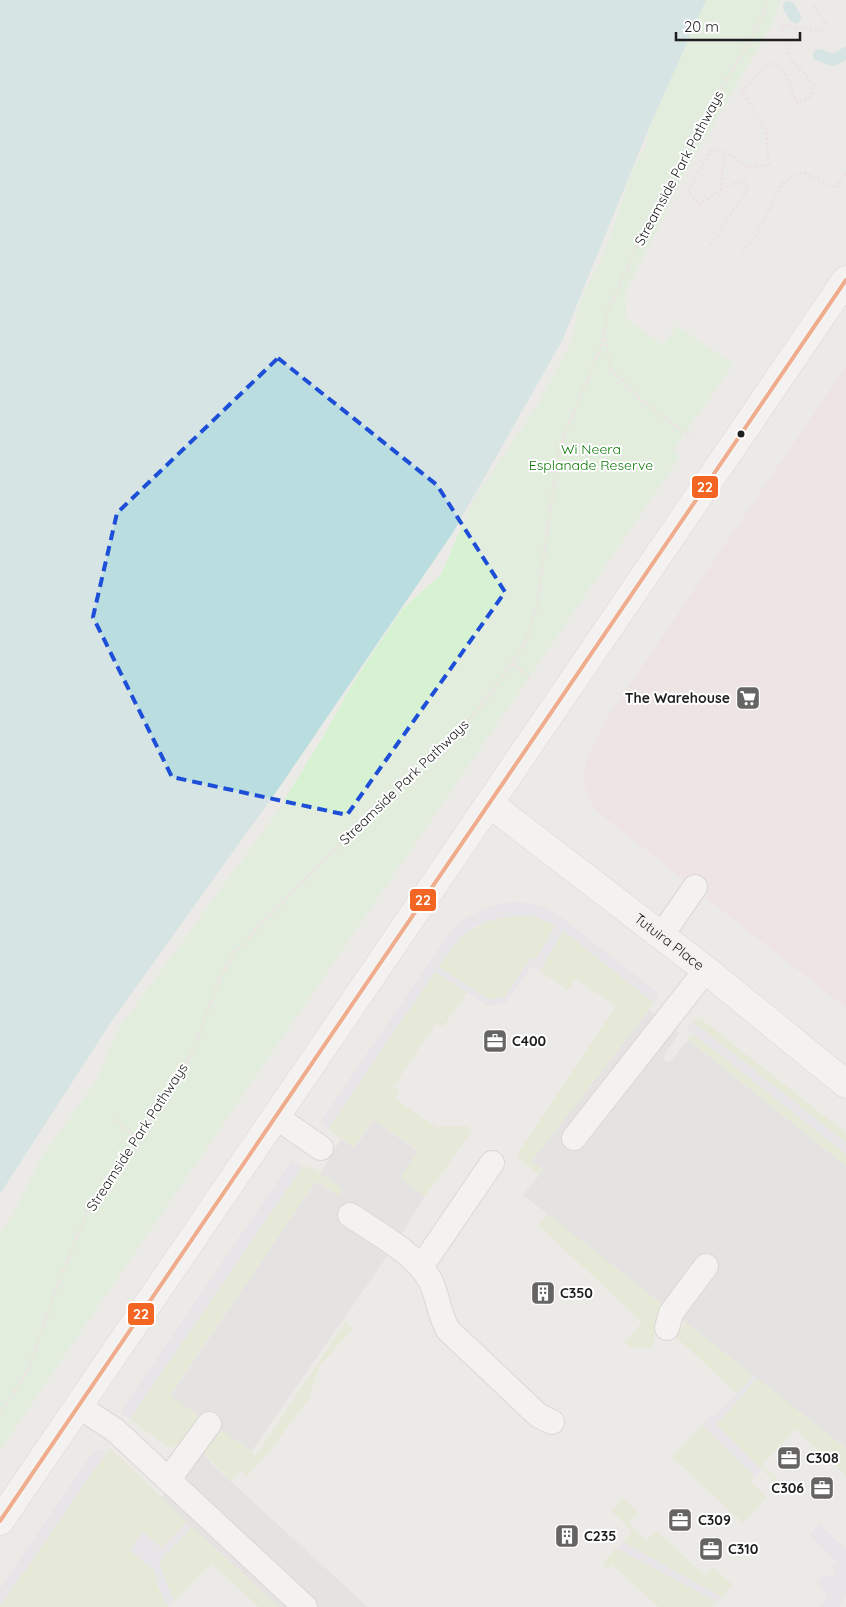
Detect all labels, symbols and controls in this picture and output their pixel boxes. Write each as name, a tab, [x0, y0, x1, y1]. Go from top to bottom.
scale bar	[676, 10, 800, 42]
text: 20 m	[684, 17, 719, 36]
street label: Streamside Park Pathways	[630, 87, 728, 249]
unlabelled marker	[736, 429, 746, 439]
park label: Wi Neera Esplanade Reserve	[529, 440, 653, 474]
line badge: 22	[691, 475, 719, 499]
text: 22	[697, 478, 713, 496]
supermarket icon: The Warehouse	[735, 685, 761, 711]
place label: The Warehouse	[625, 689, 730, 707]
street label: Streamside Park Pathways	[336, 715, 472, 849]
line badge: 22	[409, 888, 437, 912]
text: 22	[415, 891, 431, 909]
street label: Tutuira Place	[631, 909, 708, 974]
office icon: C400	[482, 1028, 508, 1054]
place label: C400	[512, 1032, 547, 1050]
street label: Streamside Park Pathways	[82, 1060, 192, 1214]
building icon: C350	[530, 1280, 556, 1306]
place label: C350	[560, 1284, 593, 1302]
line badge: 22	[127, 1302, 155, 1326]
text: 22	[133, 1305, 149, 1323]
office icon: C308	[776, 1445, 802, 1471]
place label: C308	[806, 1449, 839, 1467]
office icon: C306	[809, 1475, 835, 1501]
place label: C306	[771, 1479, 804, 1497]
office icon: C309	[667, 1507, 693, 1533]
place label: C309	[698, 1511, 731, 1529]
building icon: C235	[554, 1523, 580, 1549]
place label: C235	[584, 1527, 616, 1545]
office icon: C310	[698, 1536, 724, 1562]
place label: C310	[728, 1540, 759, 1558]

